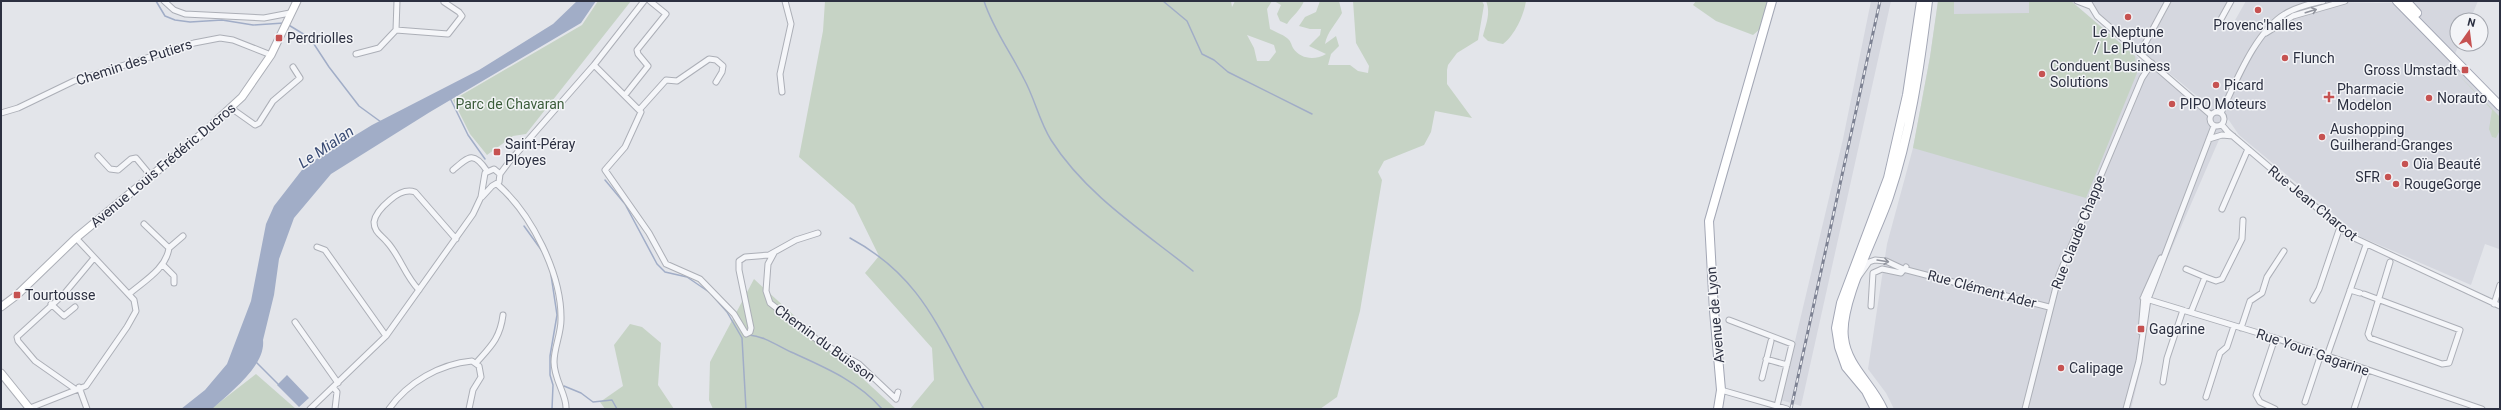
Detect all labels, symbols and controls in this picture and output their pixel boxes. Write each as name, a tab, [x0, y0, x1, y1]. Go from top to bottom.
marker: Provenc'halles	[2253, 5, 2263, 15]
one-way arrow	[2304, 7, 2317, 14]
marker: Le Neptune / Le Pluton	[2123, 12, 2133, 22]
north arrow	[2449, 12, 2489, 52]
text: N	[2466, 16, 2477, 30]
place label: Provenc'halles	[2213, 17, 2303, 33]
place label: Le Neptune / Le Pluton	[2092, 24, 2164, 56]
place label: Perdriolles	[287, 30, 353, 46]
marker: Perdriolles	[274, 33, 284, 43]
street label: Chemin des Putiers	[74, 36, 194, 88]
place label: Flunch	[2293, 50, 2335, 66]
marker: Flunch	[2280, 53, 2290, 63]
place label: Conduent Business Solutions	[2050, 58, 2170, 90]
place label: Gross Umstadt	[2364, 62, 2457, 78]
marker: Gross Umstadt	[2460, 65, 2470, 75]
marker: Conduent Business Solutions	[2037, 69, 2047, 79]
place label: Picard	[2224, 77, 2264, 93]
marker: Picard	[2211, 80, 2221, 90]
place label: Pharmacie Modelon	[2337, 81, 2404, 113]
place label: Norauto	[2437, 90, 2487, 106]
marker: Pharmacie Modelon	[2324, 92, 2334, 102]
marker: Norauto	[2424, 93, 2434, 103]
park label: Parc de Chavaran	[455, 96, 565, 112]
place label: PIPO Moteurs	[2180, 96, 2266, 112]
marker: PIPO Moteurs	[2167, 99, 2177, 109]
street label: Avenue Louis Frédéric Ducros	[87, 100, 239, 230]
place label: Aushopping Guilherand-Granges	[2330, 121, 2453, 153]
water label: Le Mialan	[295, 122, 357, 172]
marker: Aushopping Guilherand-Granges	[2317, 132, 2327, 142]
place label: Saint-Péray Ployes	[505, 136, 576, 168]
marker: Saint-Péray Ployes	[492, 147, 502, 157]
place label: Oïa Beauté	[2413, 156, 2481, 172]
marker: Oïa Beauté	[2400, 159, 2410, 169]
street label: Rue Jean Charcot	[2265, 162, 2361, 244]
place label: SFR	[2355, 169, 2380, 185]
marker: SFR	[2383, 172, 2393, 182]
street label: Rue Claude Chappe	[2048, 173, 2108, 291]
place label: RougeGorge	[2404, 176, 2481, 192]
marker: RougeGorge	[2391, 179, 2401, 189]
one-way arrow	[1876, 257, 1889, 265]
street label: Avenue de Lyon	[1703, 266, 1727, 364]
street label: Rue Clément Ader	[1926, 267, 2038, 311]
place label: Tourtousse	[25, 287, 96, 303]
marker: Tourtousse	[12, 290, 22, 300]
street label: Chemin du Buisson	[772, 301, 878, 385]
place label: Gagarine	[2149, 321, 2205, 337]
marker: Gagarine	[2136, 324, 2146, 334]
street label: Rue Youri Gagarine	[2254, 325, 2372, 379]
place label: Calipage	[2069, 360, 2123, 376]
marker: Calipage	[2056, 363, 2066, 373]

